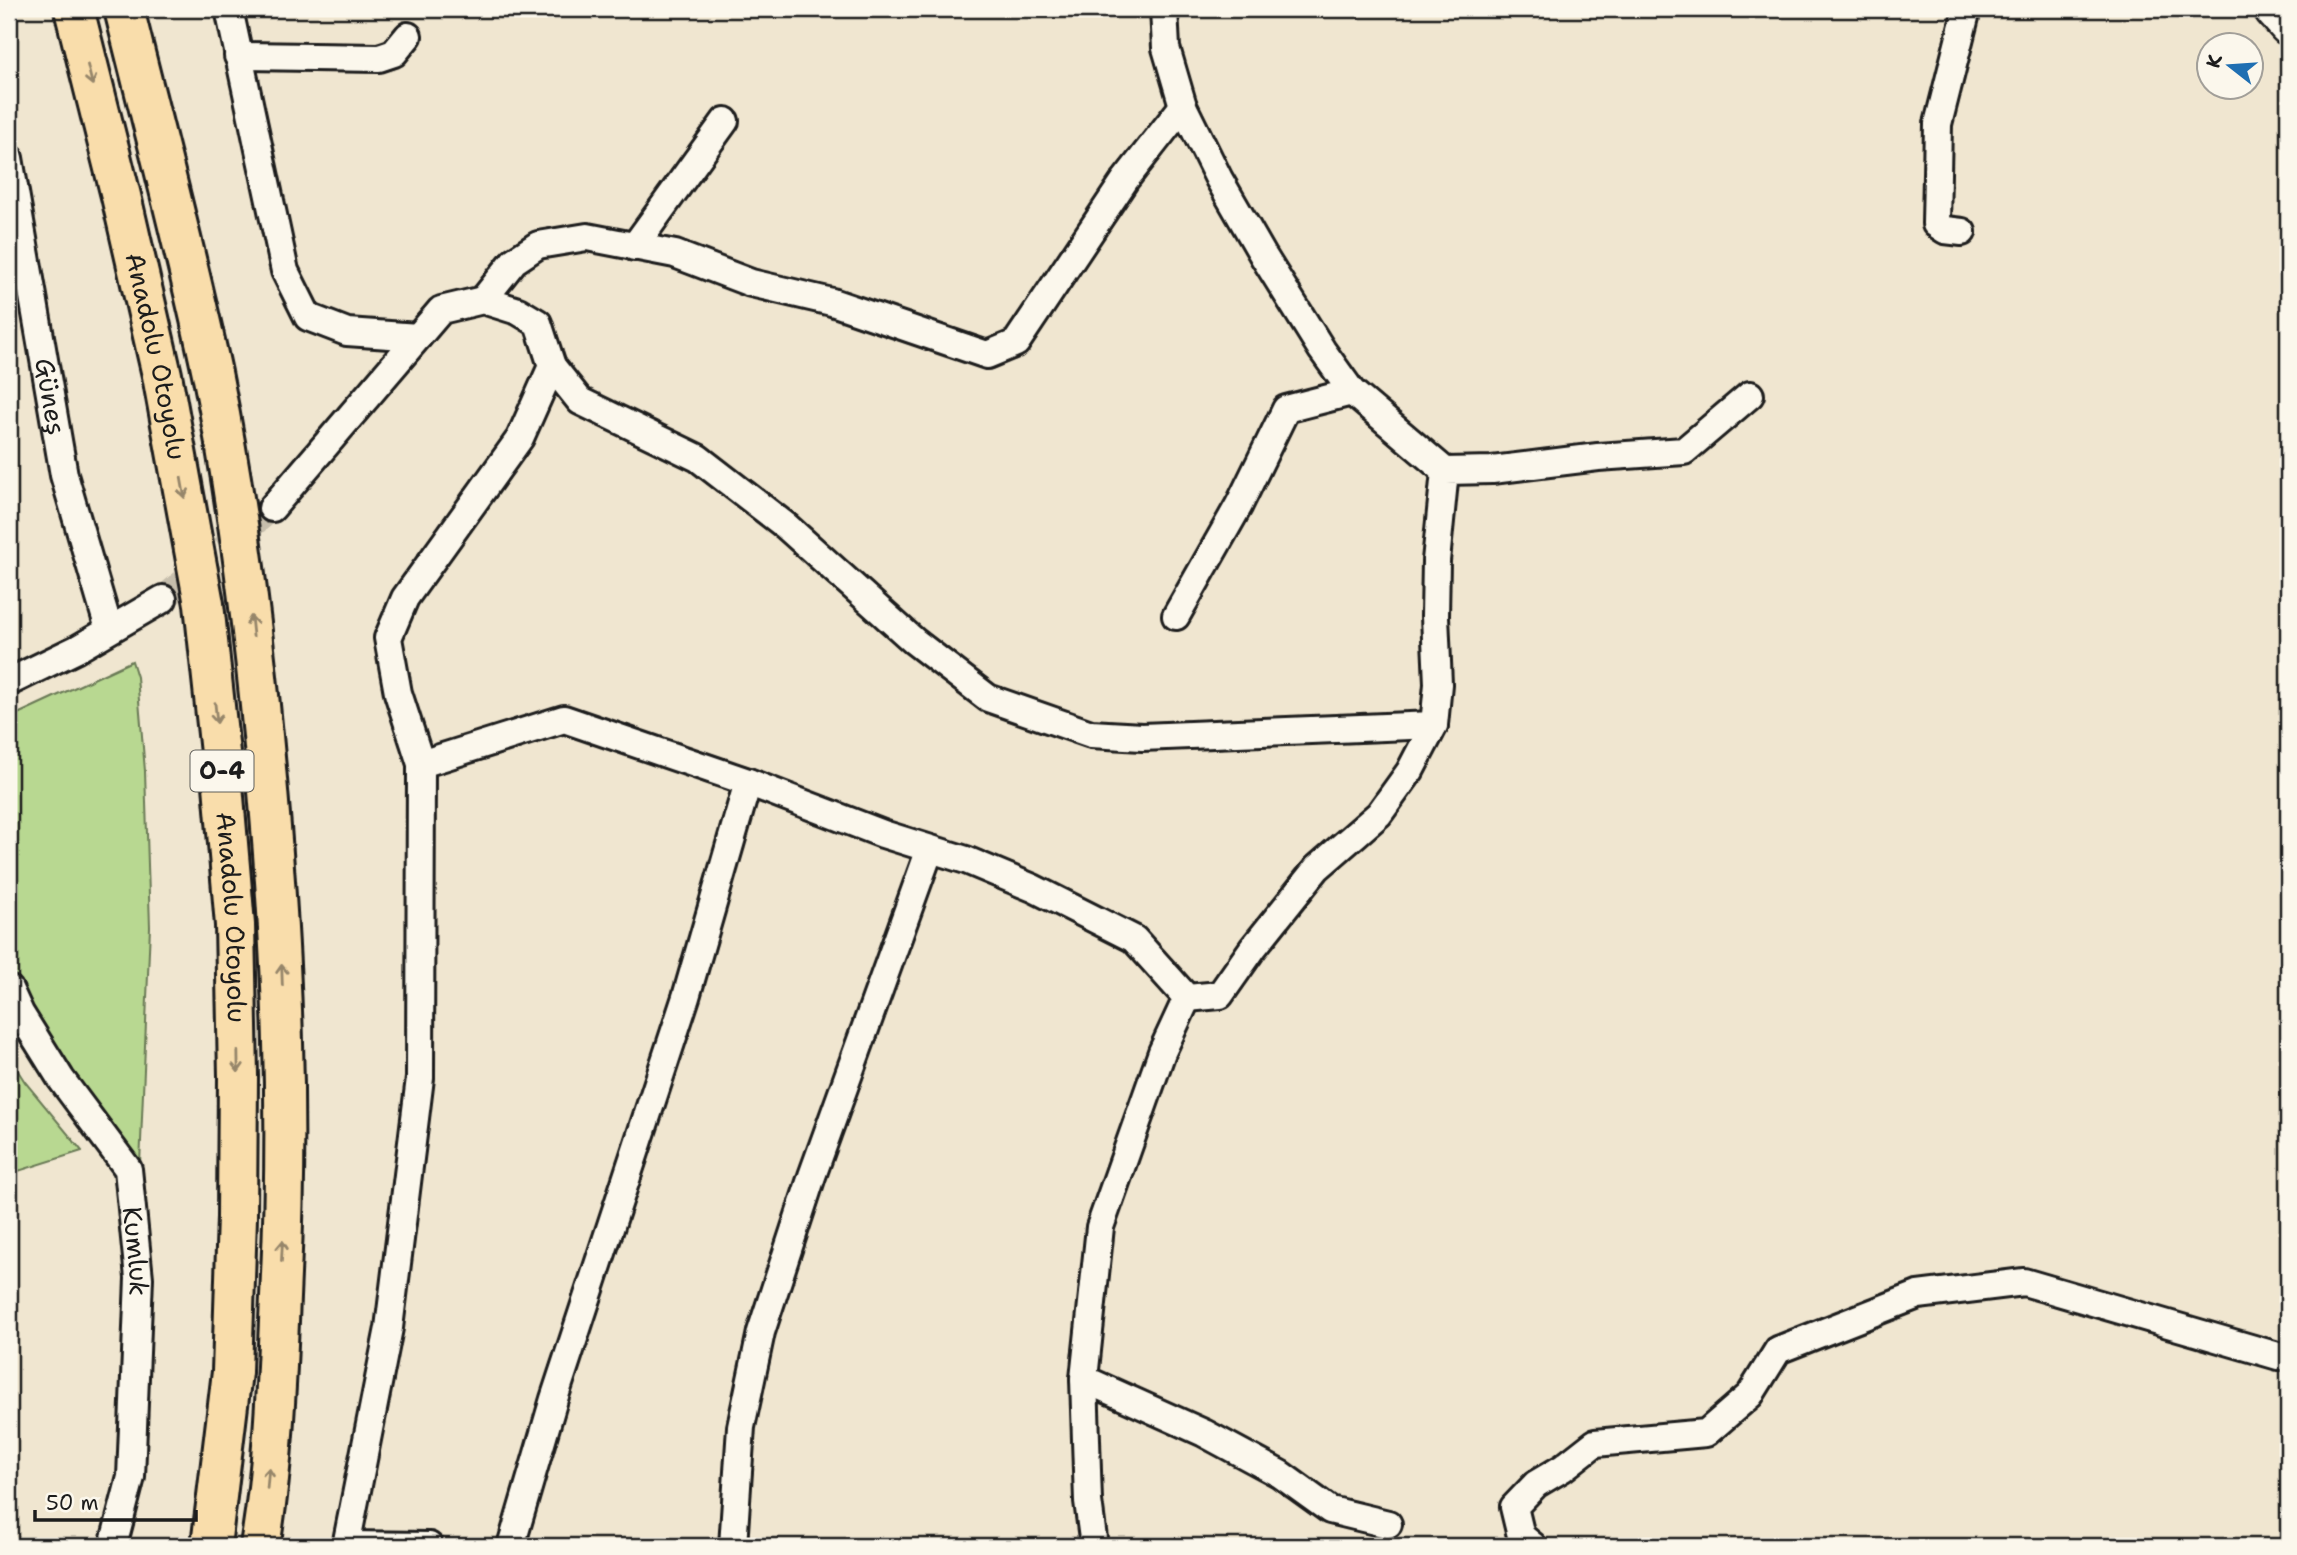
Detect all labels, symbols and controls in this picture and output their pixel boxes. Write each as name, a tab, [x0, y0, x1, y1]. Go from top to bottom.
north arrow	[2196, 32, 2266, 102]
text: K	[2200, 51, 2228, 71]
one-way arrow	[84, 63, 97, 86]
street label: Anadolu Otoyolu	[118, 249, 195, 463]
street label: Güneş	[27, 355, 75, 438]
one-way arrow	[177, 476, 190, 499]
one-way arrow	[245, 616, 258, 638]
one-way arrow	[210, 701, 223, 724]
road number: O-4	[190, 750, 254, 792]
street label: Anadolu Otoyolu	[208, 810, 255, 1023]
one-way arrow	[275, 964, 288, 987]
one-way arrow	[231, 1050, 245, 1073]
street label: Kumluk	[115, 1205, 157, 1297]
one-way arrow	[276, 1240, 289, 1263]
one-way arrow	[262, 1468, 275, 1490]
scale bar	[35, 1478, 196, 1522]
text: 50 m	[46, 1489, 99, 1517]

